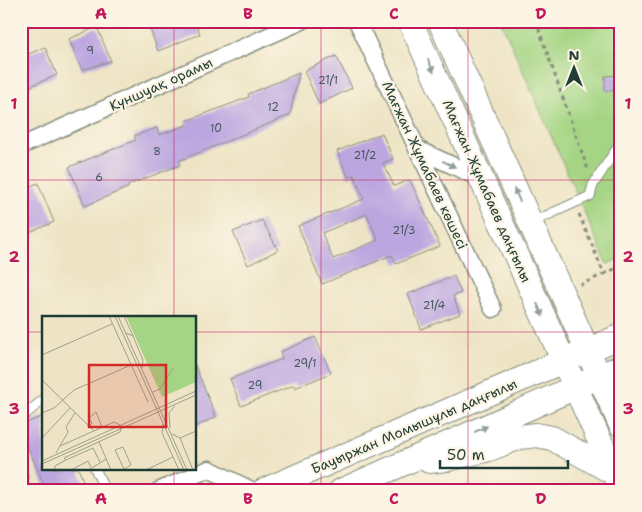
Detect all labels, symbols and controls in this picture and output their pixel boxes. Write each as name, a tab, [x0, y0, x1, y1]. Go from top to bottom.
text: A	[95, 3, 107, 24]
text: B	[243, 3, 253, 24]
text: C	[389, 3, 399, 24]
text: D	[535, 3, 547, 24]
north arrow	[550, 42, 600, 92]
house number: 9	[86, 43, 94, 58]
text: N	[568, 46, 580, 64]
street label: Күншуақ орамы	[107, 53, 215, 115]
one-way arrow	[427, 59, 435, 73]
house number: 21/1	[318, 73, 338, 88]
street label: Мағжан Жұмабаев көшесі	[378, 78, 472, 252]
text: 1	[10, 93, 18, 114]
text: 1	[624, 93, 632, 114]
street label: Мағжан Жұмабаев даңғылы	[438, 97, 536, 285]
house number: 12	[267, 100, 279, 115]
house number: 10	[210, 121, 222, 136]
house number: 8	[153, 144, 161, 159]
house number: 21/2	[354, 148, 376, 163]
one-way arrow	[442, 160, 456, 168]
house number: 6	[95, 170, 103, 185]
one-way arrow	[513, 188, 521, 202]
house number: 21/3	[393, 223, 415, 238]
text: 2	[8, 246, 20, 267]
text: 2	[622, 246, 634, 267]
house number: 21/4	[423, 298, 446, 313]
one-way arrow	[537, 303, 545, 317]
inset map	[42, 316, 196, 470]
house number: 29/1	[293, 356, 317, 371]
street label: Бауыржан Момышұлы даңғылы	[308, 374, 520, 478]
house number: 29	[248, 378, 262, 393]
text: 3	[8, 398, 20, 419]
text: 3	[622, 398, 634, 419]
one-way arrow	[474, 424, 488, 432]
scale bar	[440, 437, 567, 469]
text: 50 m	[447, 445, 485, 465]
text: A	[95, 488, 107, 509]
text: B	[243, 488, 253, 509]
text: C	[389, 488, 399, 509]
text: D	[535, 488, 547, 509]

